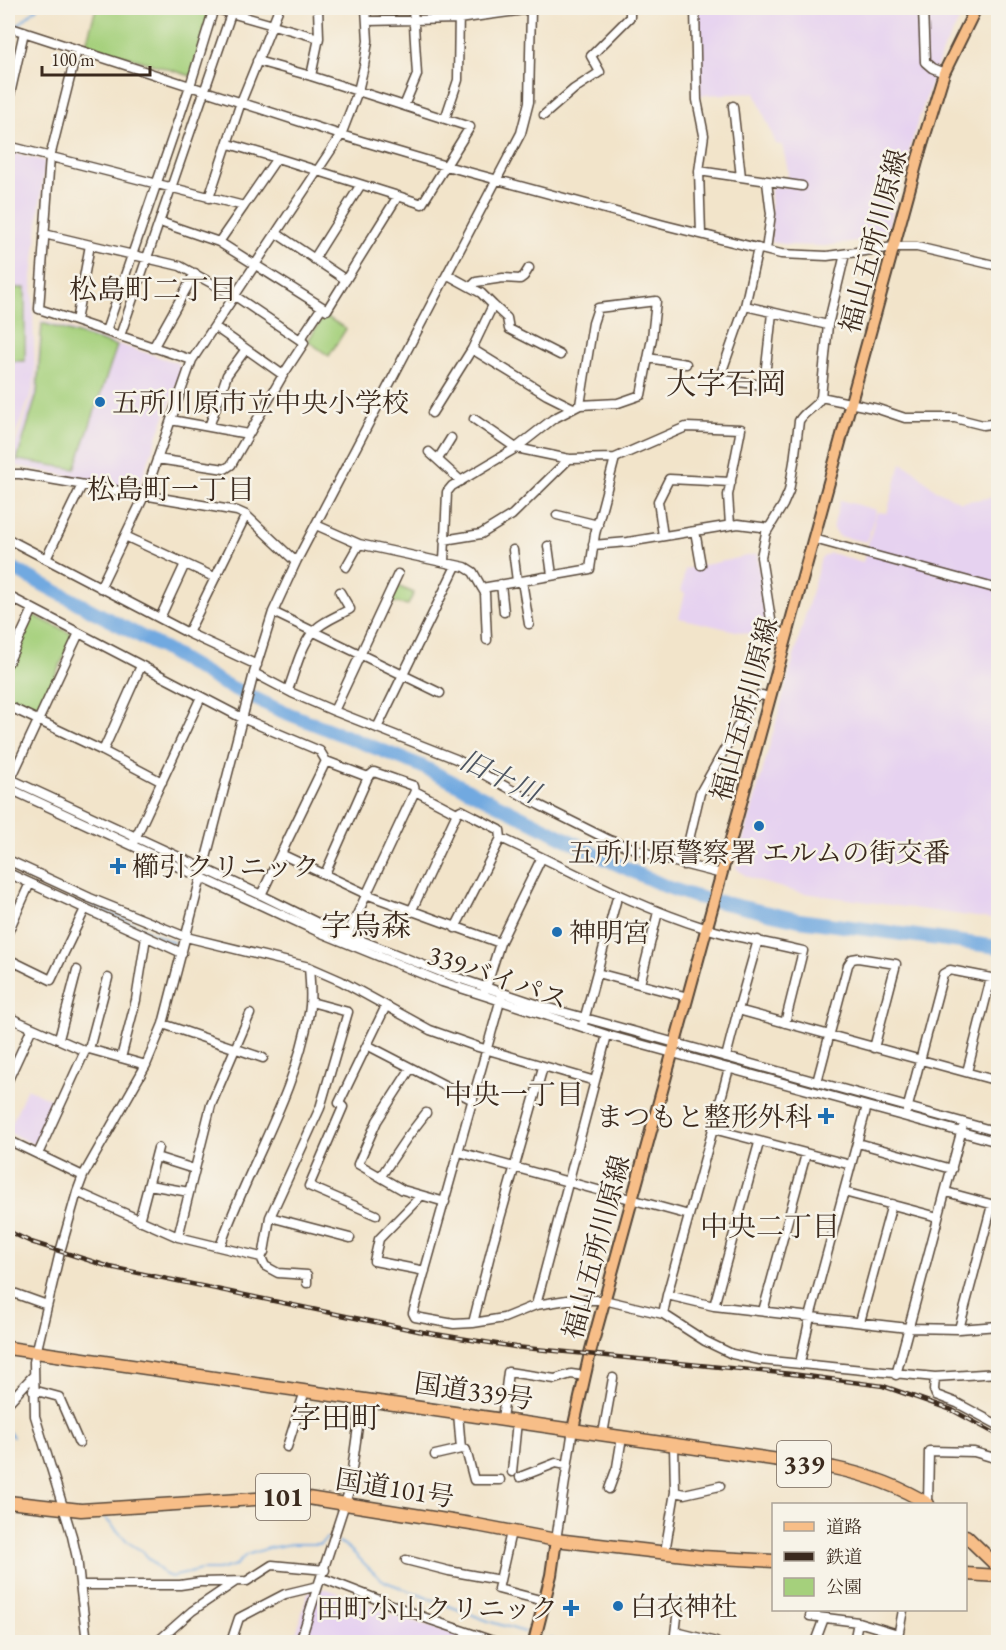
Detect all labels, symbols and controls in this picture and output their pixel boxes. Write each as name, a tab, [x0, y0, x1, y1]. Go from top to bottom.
scale bar	[42, 39, 150, 77]
text: 100 m	[51, 48, 95, 71]
street label: 福山五所川原線	[832, 145, 914, 337]
district label: 松島町二丁目	[69, 271, 237, 307]
district label: 大字石岡	[666, 364, 786, 403]
place label: 五所川原市立中央小学校	[112, 385, 409, 420]
marker: 五所川原市立中央小学校	[93, 395, 107, 409]
district label: 松島町一丁目	[87, 471, 255, 507]
street label: 福山五所川原線	[703, 613, 785, 805]
water label: 旧十川	[454, 741, 548, 812]
marker: 五所川原警察署 エルムの街交番	[752, 819, 766, 833]
place label: 五所川原警察署 エルムの街交番	[568, 835, 950, 870]
place label: 櫛引クリニック	[132, 849, 319, 884]
marker: 櫛引クリニック	[109, 857, 127, 875]
district label: 字烏森	[321, 906, 411, 945]
place label: 神明宮	[569, 915, 650, 950]
marker: 神明宮	[550, 925, 564, 939]
street label: 339バイパス	[423, 937, 573, 1017]
district label: 中央一丁目	[444, 1076, 584, 1112]
place label: まつもと整形外科	[596, 1099, 812, 1134]
marker: まつもと整形外科	[817, 1107, 835, 1125]
street label: 福山五所川原線	[555, 1151, 637, 1343]
district label: 中央二丁目	[700, 1208, 840, 1244]
street label: 国道339号	[412, 1365, 536, 1417]
district label: 字田町	[291, 1398, 381, 1437]
road number: 339	[777, 1441, 831, 1487]
street label: 国道101号	[333, 1461, 457, 1515]
road number: 101	[256, 1474, 310, 1520]
legend	[772, 1503, 967, 1611]
text: 道路	[826, 1515, 862, 1538]
text: 鉄道	[826, 1545, 862, 1568]
text: 公園	[826, 1575, 862, 1598]
place label: 白衣神社	[630, 1589, 738, 1624]
place label: 田町小山クリニック	[317, 1591, 558, 1626]
marker: 田町小山クリニック	[562, 1599, 580, 1617]
marker: 白衣神社	[611, 1599, 625, 1613]

